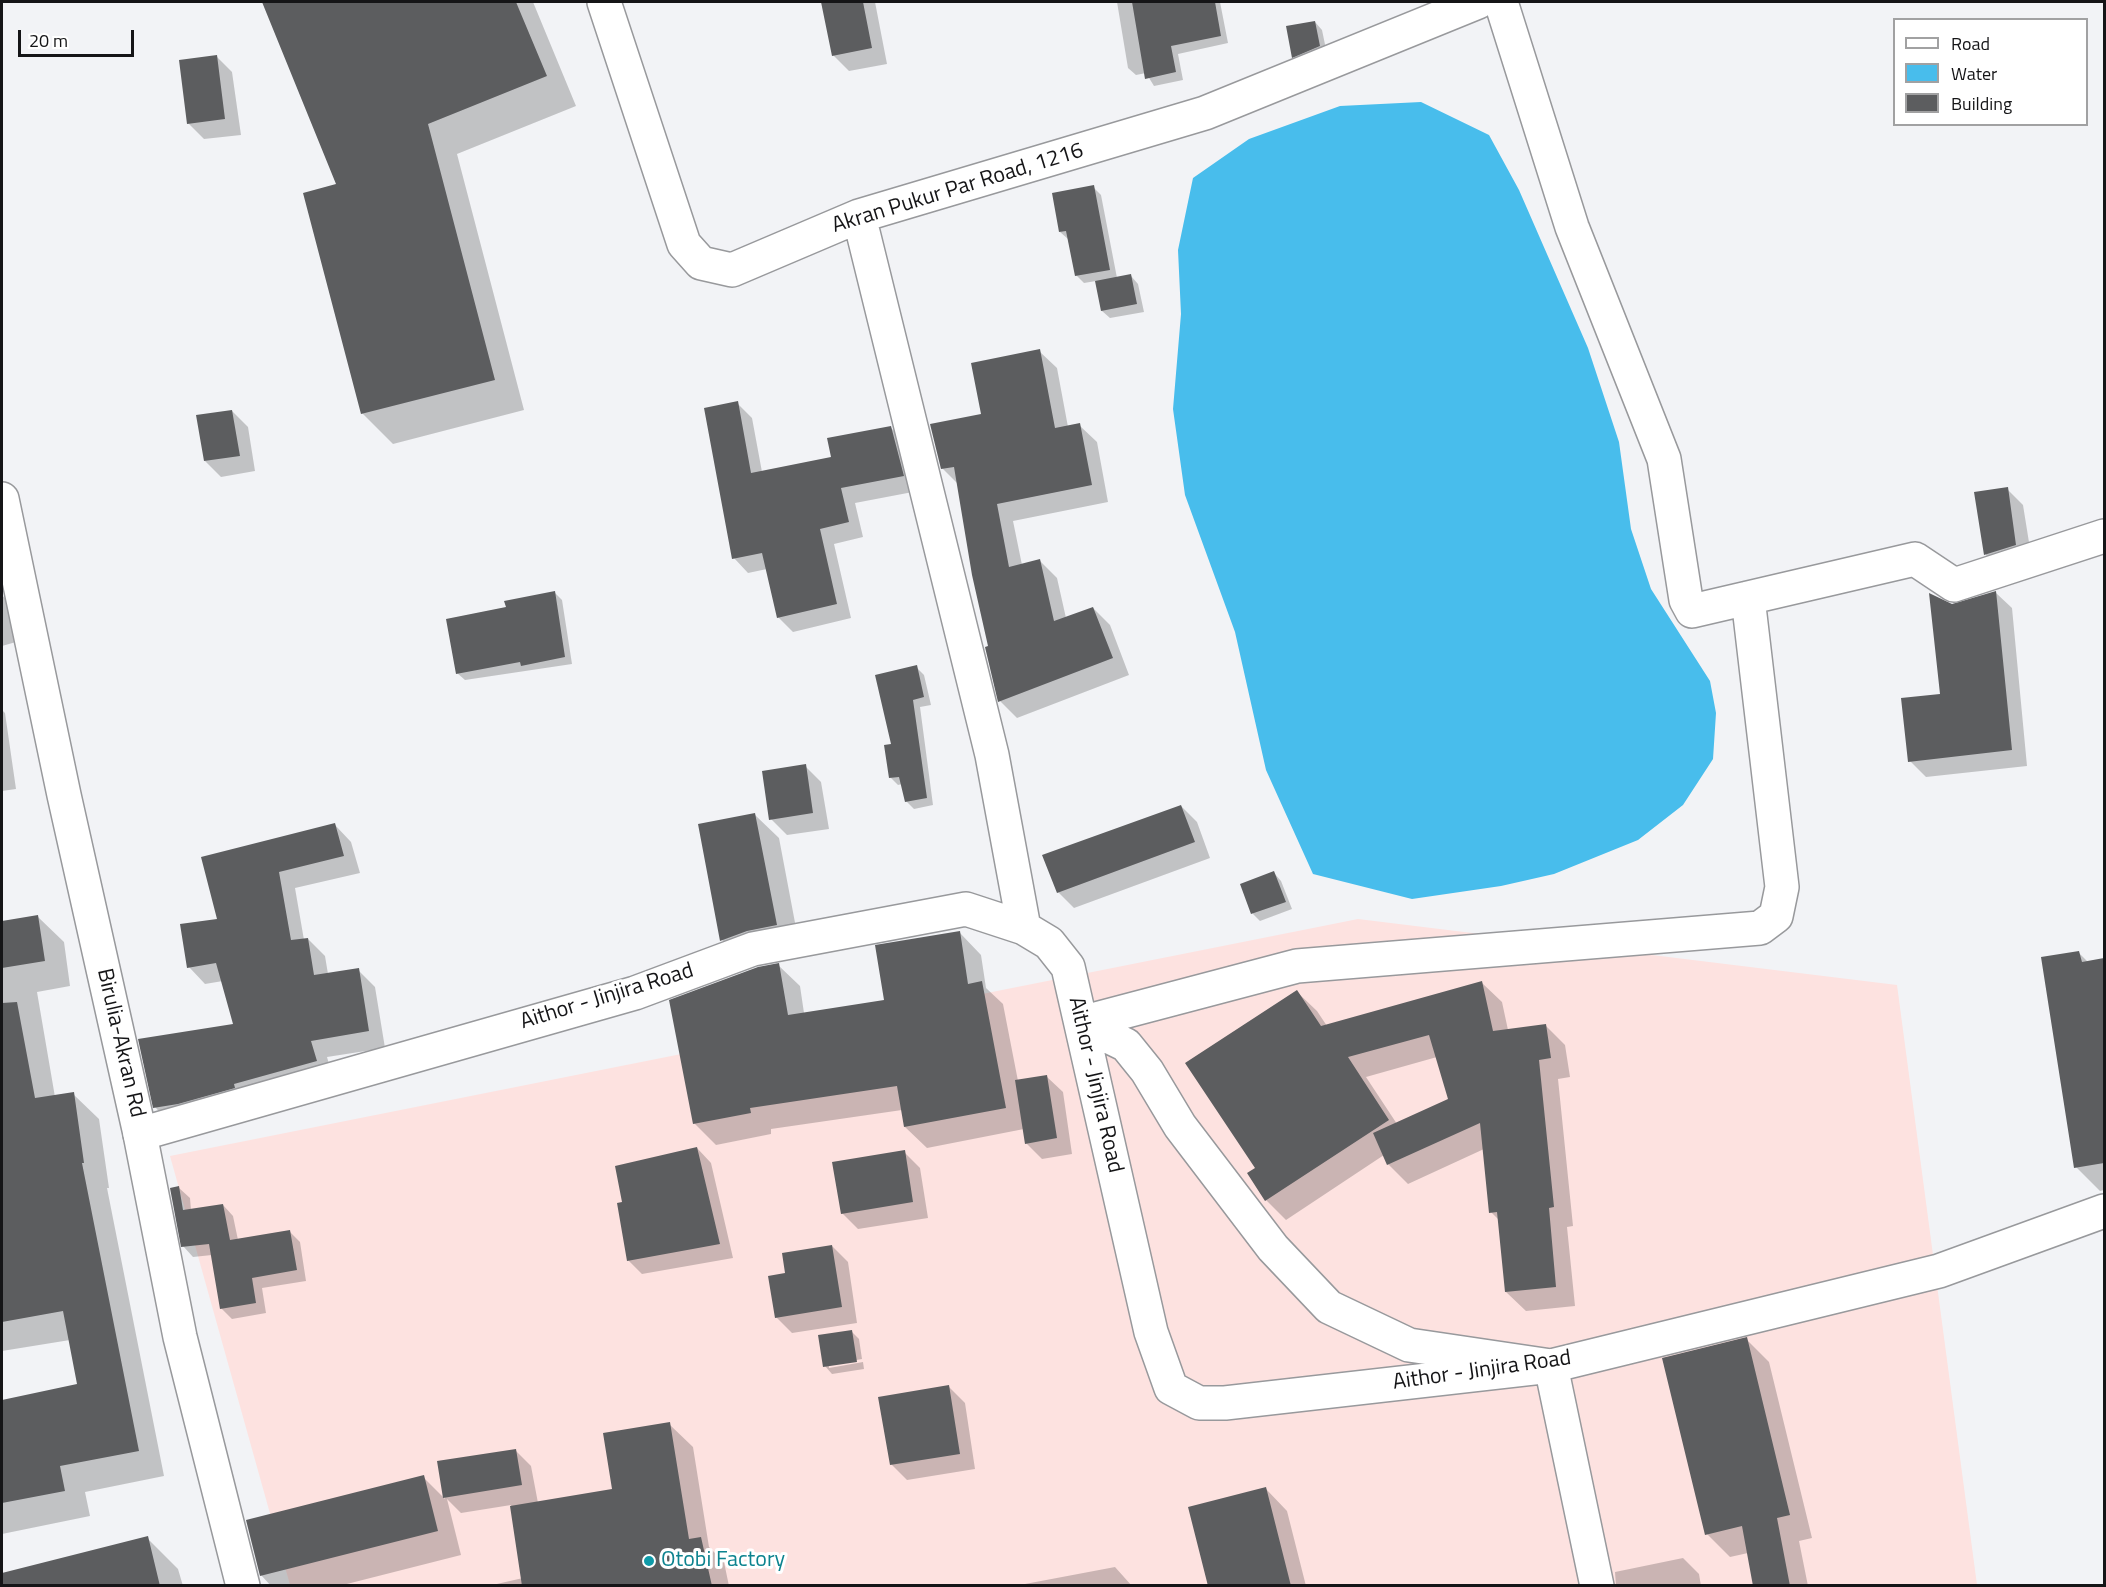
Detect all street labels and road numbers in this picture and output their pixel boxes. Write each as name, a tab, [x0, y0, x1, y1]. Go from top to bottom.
street label: Akran Pukur Par Road, 1216	[829, 138, 1087, 240]
street label: Aithor - Jinjira Road	[517, 958, 697, 1036]
street label: Birulia-Akran Rd	[90, 966, 150, 1120]
street label: Aithor - Jinjira Road	[1062, 994, 1128, 1176]
street label: Aithor - Jinjira Road	[1391, 1345, 1573, 1397]

